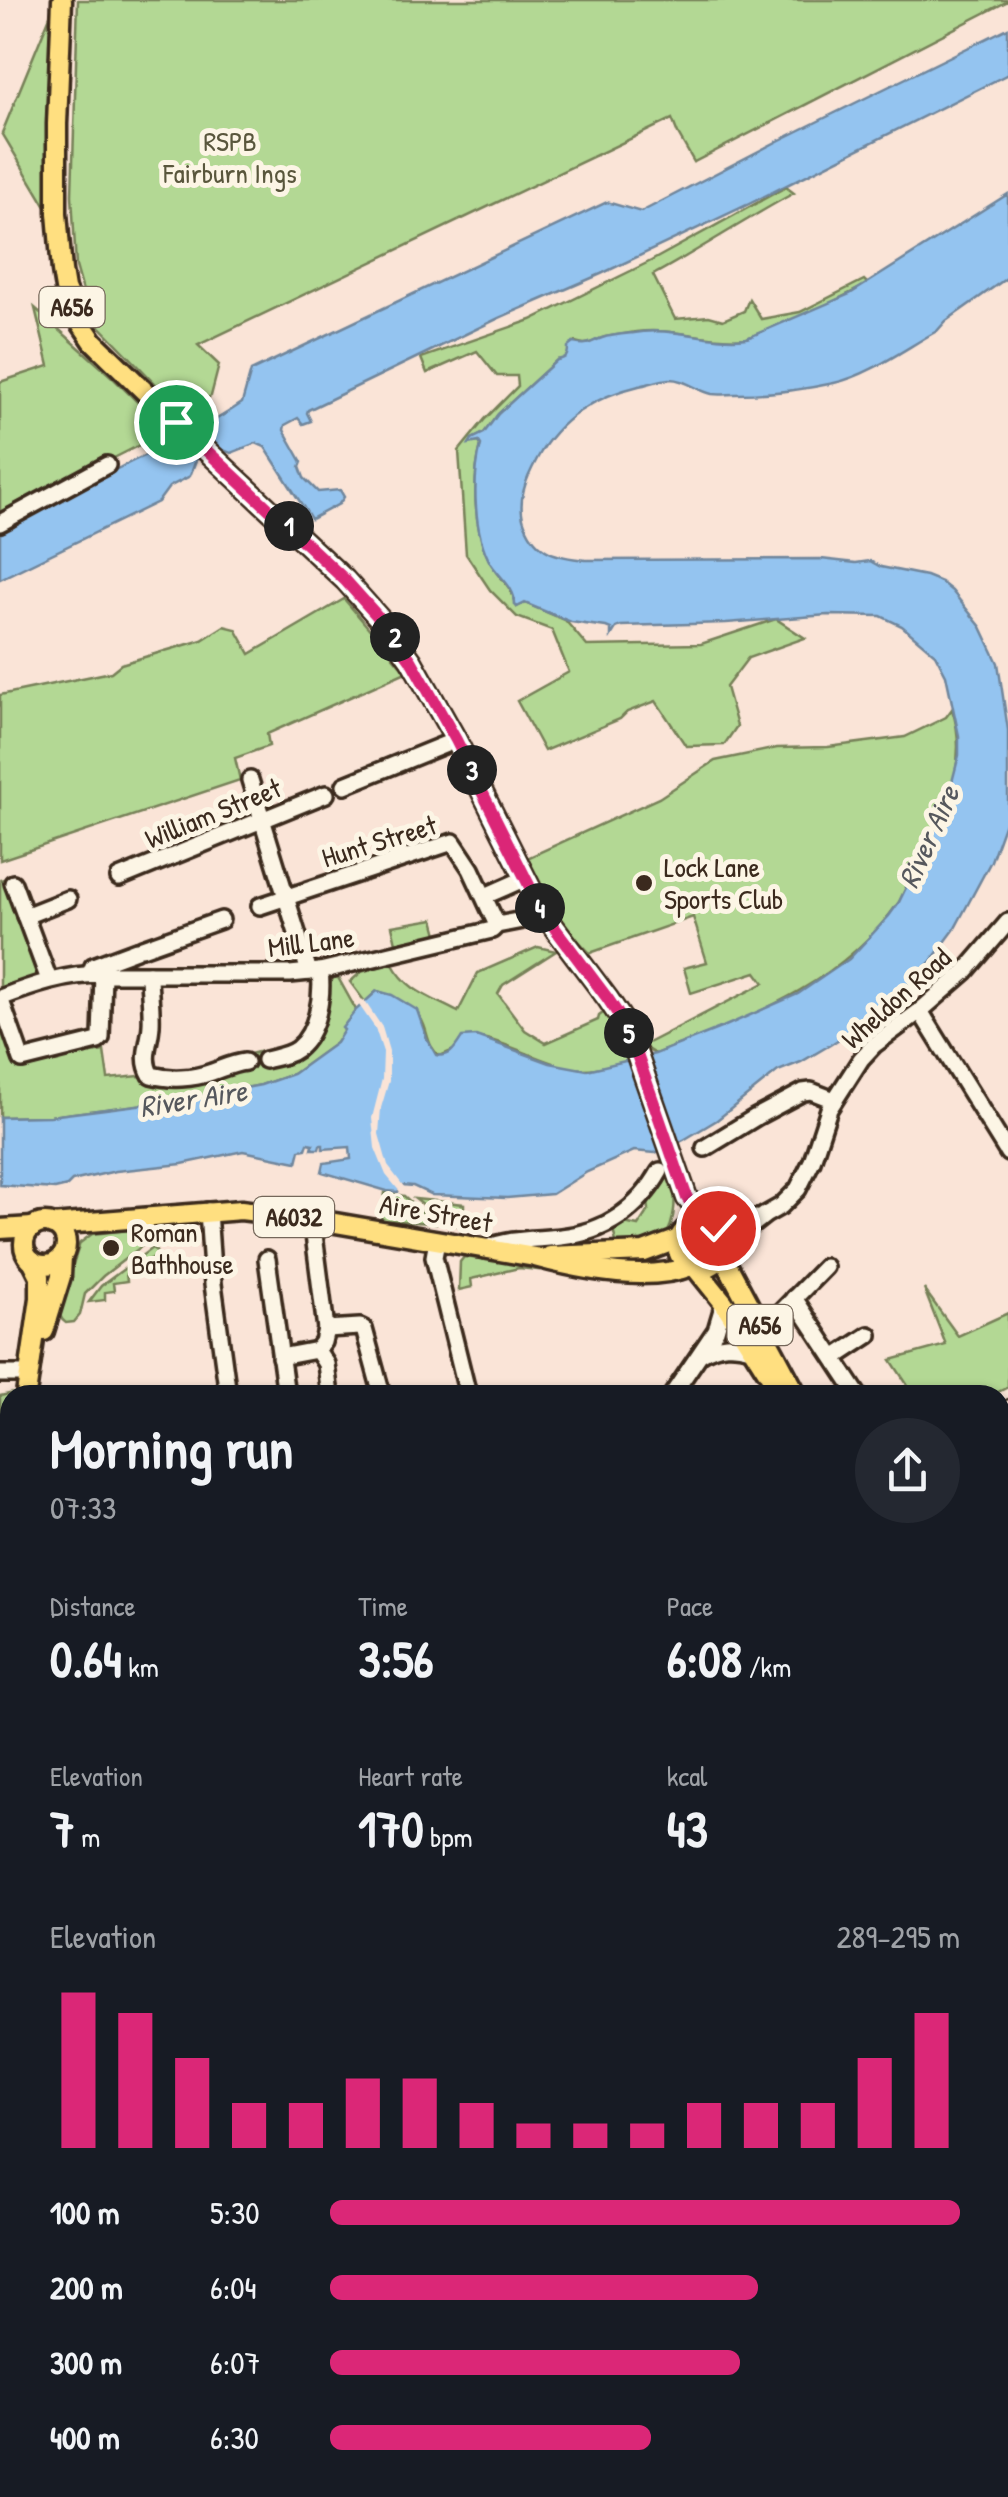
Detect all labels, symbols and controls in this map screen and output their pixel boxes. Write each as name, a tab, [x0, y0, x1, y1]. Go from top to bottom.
park label: RSPB Fairburn Ings	[162, 122, 297, 192]
road number: A656	[40, 287, 104, 327]
pin	[134, 380, 219, 465]
icon: arrive	[149, 395, 204, 450]
pin: 1	[264, 501, 314, 551]
text: 1	[284, 507, 294, 545]
pin: 2	[370, 612, 420, 662]
text: 2	[388, 618, 402, 656]
pin: 3	[447, 745, 497, 795]
text: 3	[466, 751, 478, 789]
street label: William Street	[139, 768, 287, 857]
water label: River Aire	[888, 778, 969, 894]
street label: Hunt Street	[317, 805, 441, 876]
place label: Lock Lane Sports Club	[664, 848, 783, 918]
marker: Lock Lane Sports Club	[633, 872, 655, 894]
pin: 4	[515, 883, 565, 933]
text: 4	[535, 889, 545, 927]
street label: Mill Lane	[266, 918, 356, 966]
street label: Wheldon Road	[833, 939, 959, 1057]
pin: 5	[604, 1008, 654, 1058]
text: 5	[623, 1014, 635, 1052]
water label: River Aire	[137, 1070, 250, 1126]
street label: Aire Street	[377, 1184, 496, 1242]
pin	[676, 1186, 761, 1271]
road number: A6032	[254, 1197, 334, 1237]
icon: check	[691, 1201, 746, 1256]
place label: Roman Bathhouse	[131, 1213, 234, 1283]
marker: Roman Bathhouse	[100, 1237, 122, 1259]
road number: A656	[728, 1305, 792, 1345]
text: Morning run	[50, 1411, 293, 1485]
button: share	[855, 1418, 960, 1523]
text: 07:33	[50, 1486, 116, 1529]
text: Distance	[50, 1587, 136, 1625]
text: Time	[358, 1587, 408, 1625]
text: Pace	[667, 1587, 713, 1625]
text: 0.64	[50, 1625, 122, 1693]
text: 3:56	[358, 1625, 433, 1693]
text: 6:08	[667, 1625, 742, 1693]
text: km	[122, 1648, 159, 1686]
text: /km	[742, 1648, 791, 1686]
text: Elevation	[50, 1757, 143, 1795]
text: Heart rate	[358, 1757, 463, 1795]
text: kcal	[667, 1757, 708, 1795]
text: 7	[50, 1795, 75, 1863]
text: 170	[358, 1795, 424, 1863]
text: 43	[667, 1795, 708, 1863]
text: m	[75, 1818, 100, 1856]
text: bpm	[424, 1818, 473, 1856]
text: Elevation	[50, 1915, 156, 1958]
text: 289–295 m	[837, 1915, 960, 1958]
text: 100 m	[50, 2191, 119, 2234]
text: 5:30	[210, 2191, 260, 2234]
text: 200 m	[50, 2266, 123, 2309]
text: 6:04	[210, 2266, 257, 2309]
text: 300 m	[50, 2341, 122, 2384]
text: 6:07	[210, 2341, 260, 2384]
text: 400 m	[50, 2416, 120, 2459]
text: 6:30	[210, 2416, 259, 2459]

